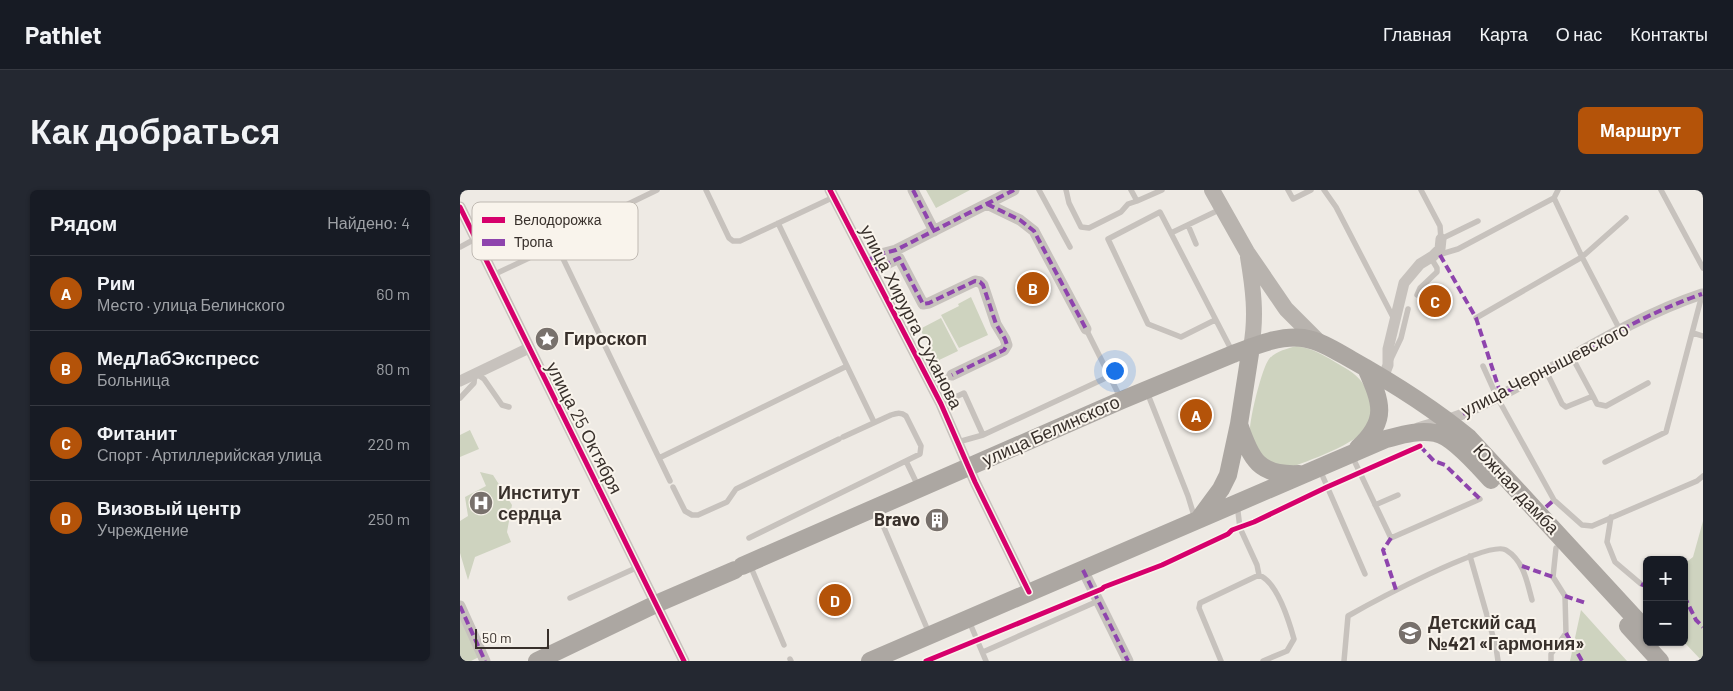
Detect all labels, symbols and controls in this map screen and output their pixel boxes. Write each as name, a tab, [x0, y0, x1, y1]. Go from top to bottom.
text: Pathlet	[25, 20, 102, 49]
text: Главная	[1383, 23, 1452, 45]
text: Карта	[1480, 23, 1528, 45]
text: О нас	[1556, 23, 1602, 45]
text: Контакты	[1630, 23, 1708, 45]
button: Маршрут	[1578, 107, 1703, 154]
text: Как добраться	[30, 109, 280, 151]
legend	[472, 202, 638, 260]
text: Рядом	[50, 210, 117, 235]
text: Велодорожка	[514, 211, 602, 228]
text: Найдено: 4	[327, 213, 410, 232]
street label: улица Хирурга Суханова	[856, 221, 968, 413]
text: Тропа	[514, 233, 553, 250]
pin: B	[1017, 269, 1049, 307]
text: Рим	[97, 271, 135, 294]
pin: C	[1419, 282, 1451, 320]
text: A	[61, 284, 71, 303]
text: 60 m	[376, 284, 410, 303]
text: Место · улица Белинского	[97, 295, 285, 314]
street label: улица Чернышевского	[1457, 317, 1632, 421]
place icon: Гироскоп	[534, 326, 560, 352]
place label: Гироскоп	[564, 327, 647, 349]
text: МедЛабЭкспресс	[97, 346, 259, 369]
street label: улица 25 Октября	[542, 358, 628, 497]
your location	[1102, 358, 1128, 384]
text: B	[61, 359, 71, 378]
text: 80 m	[376, 359, 410, 378]
text: Больница	[97, 370, 170, 389]
street label: улица Белинского	[978, 390, 1123, 470]
pin: A	[1180, 396, 1212, 434]
text: Фитанит	[97, 421, 177, 444]
text: C	[61, 434, 71, 453]
text: 220 m	[367, 434, 410, 453]
street label: Южная дамба	[1469, 438, 1565, 539]
text: Спорт · Артиллерийская улица	[97, 445, 322, 464]
place label: Институт сердца	[498, 481, 580, 524]
hospital icon: Институт сердца	[468, 490, 494, 516]
text: Визовый центр	[97, 496, 241, 519]
building icon: Bravo	[924, 507, 950, 533]
place label: Bravo	[874, 508, 920, 530]
text: D	[61, 509, 71, 528]
text: 250 m	[368, 509, 410, 528]
text: Учреждение	[97, 520, 189, 539]
map controls	[1643, 556, 1688, 646]
button: +	[1643, 556, 1688, 601]
pin: D	[819, 581, 851, 619]
button: −	[1643, 601, 1688, 646]
place label: Детский сад №421 «Гармония»	[1428, 611, 1584, 654]
school or university icon: Детский сад №421 «Гармония»	[1397, 620, 1423, 646]
scale bar	[475, 626, 549, 649]
text: 50 m	[482, 629, 511, 646]

